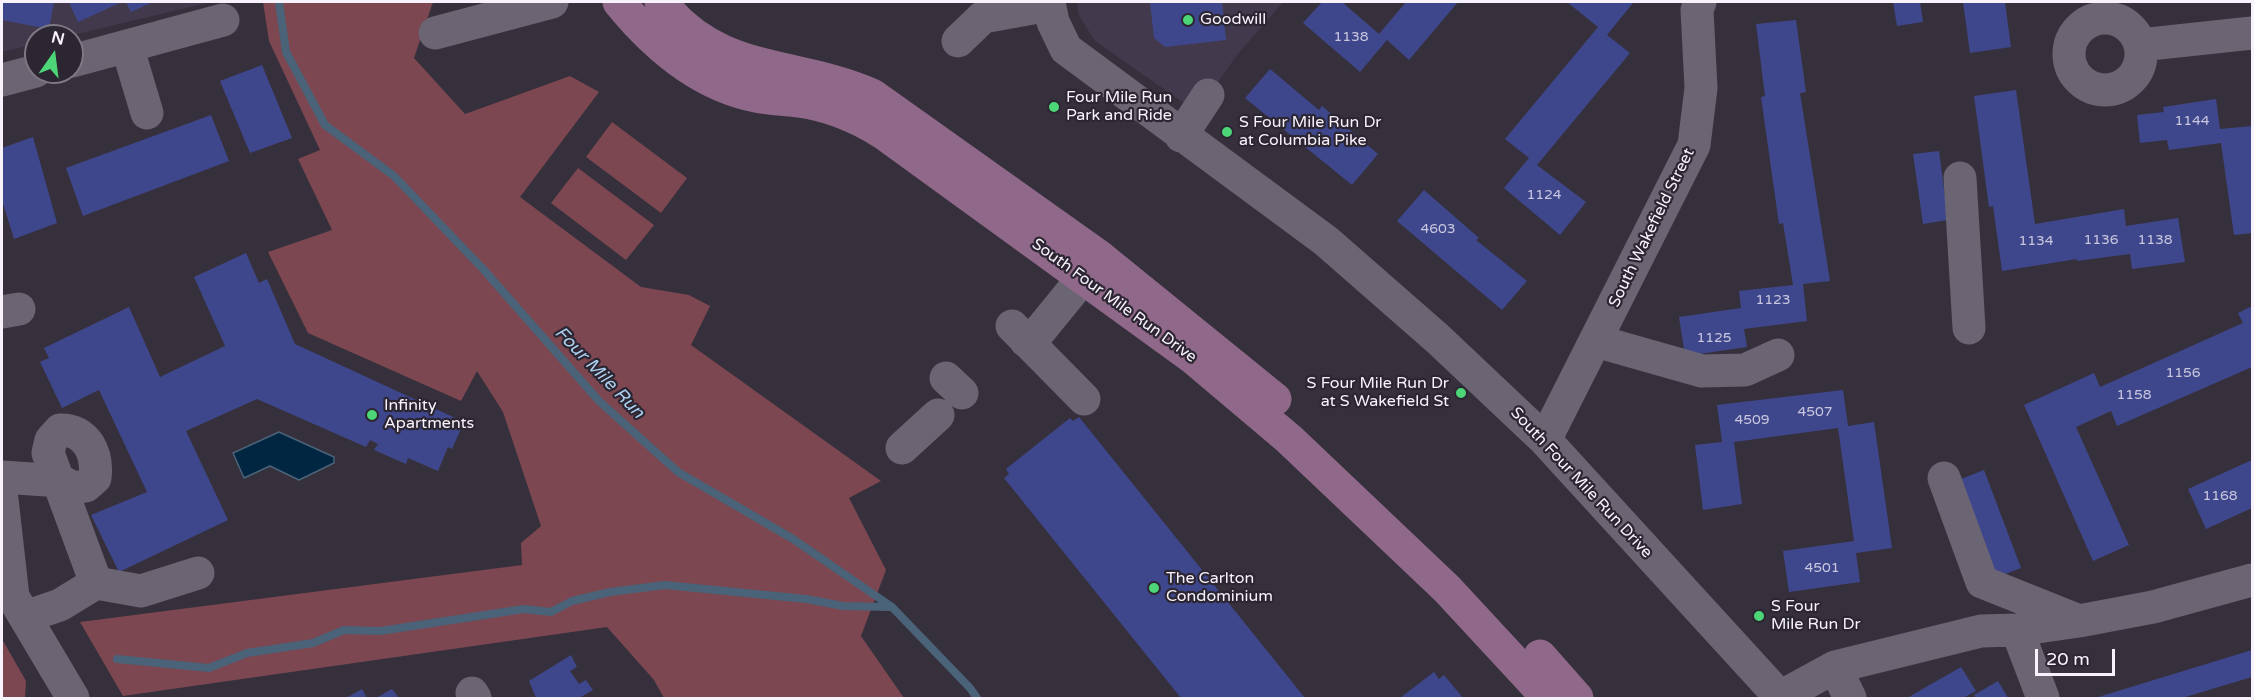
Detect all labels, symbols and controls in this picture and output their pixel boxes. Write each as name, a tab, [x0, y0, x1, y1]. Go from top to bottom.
place label: Goodwill	[1200, 10, 1266, 30]
marker: Goodwill	[1181, 13, 1195, 27]
north arrow	[24, 24, 84, 84]
text: N	[49, 27, 67, 50]
house number: 1138	[1333, 29, 1369, 45]
place label: Four Mile Run Park and Ride	[1066, 88, 1172, 126]
marker: Four Mile Run Park and Ride	[1047, 100, 1061, 114]
place label: S Four Mile Run Dr at Columbia Pike	[1239, 113, 1381, 151]
house number: 1144	[2174, 113, 2210, 129]
marker: S Four Mile Run Dr at Columbia Pike	[1220, 125, 1234, 139]
street label: South Wakefield Street	[1605, 145, 1699, 311]
house number: 1124	[1526, 187, 1562, 203]
house number: 4603	[1420, 221, 1456, 237]
house number: 1136	[2083, 232, 2119, 248]
house number: 1138	[2137, 232, 2173, 248]
house number: 1134	[2018, 233, 2054, 249]
street label: South Four Mile Run Drive	[1028, 235, 1200, 367]
house number: 1123	[1755, 292, 1791, 308]
water label: Four Mile Run	[550, 323, 648, 423]
house number: 1125	[1696, 330, 1732, 346]
house number: 1156	[2165, 365, 2201, 381]
place label: S Four Mile Run Dr at S Wakefield St	[1307, 374, 1449, 412]
marker: S Four Mile Run Dr at S Wakefield St	[1454, 386, 1468, 400]
house number: 1158	[2116, 387, 2152, 403]
place label: Infinity Apartments	[384, 396, 474, 434]
street label: South Four Mile Run Drive	[1506, 404, 1656, 562]
house number: 4507	[1797, 404, 1833, 420]
marker: Infinity Apartments	[365, 408, 379, 422]
house number: 4509	[1734, 412, 1770, 428]
house number: 1168	[2202, 488, 2238, 504]
house number: 4501	[1804, 560, 1840, 576]
place label: The Carlton Condominium	[1166, 569, 1273, 607]
marker: The Carlton Condominium	[1147, 581, 1161, 595]
place label: S Four Mile Run Dr	[1771, 597, 1861, 635]
marker: S Four Mile Run Dr	[1752, 609, 1766, 623]
scale bar	[2038, 637, 2118, 675]
text: 20 m	[2046, 648, 2090, 670]

